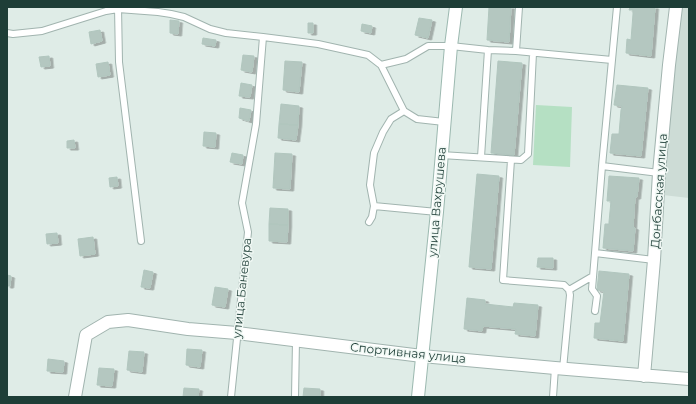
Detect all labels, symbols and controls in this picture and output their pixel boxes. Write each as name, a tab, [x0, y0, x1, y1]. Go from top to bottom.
street label: Донбасская улица	[647, 133, 670, 249]
street label: улица Вахрушева	[424, 146, 449, 259]
street label: улица Баневура	[229, 237, 254, 340]
street label: Спортивная улица	[349, 339, 467, 366]

